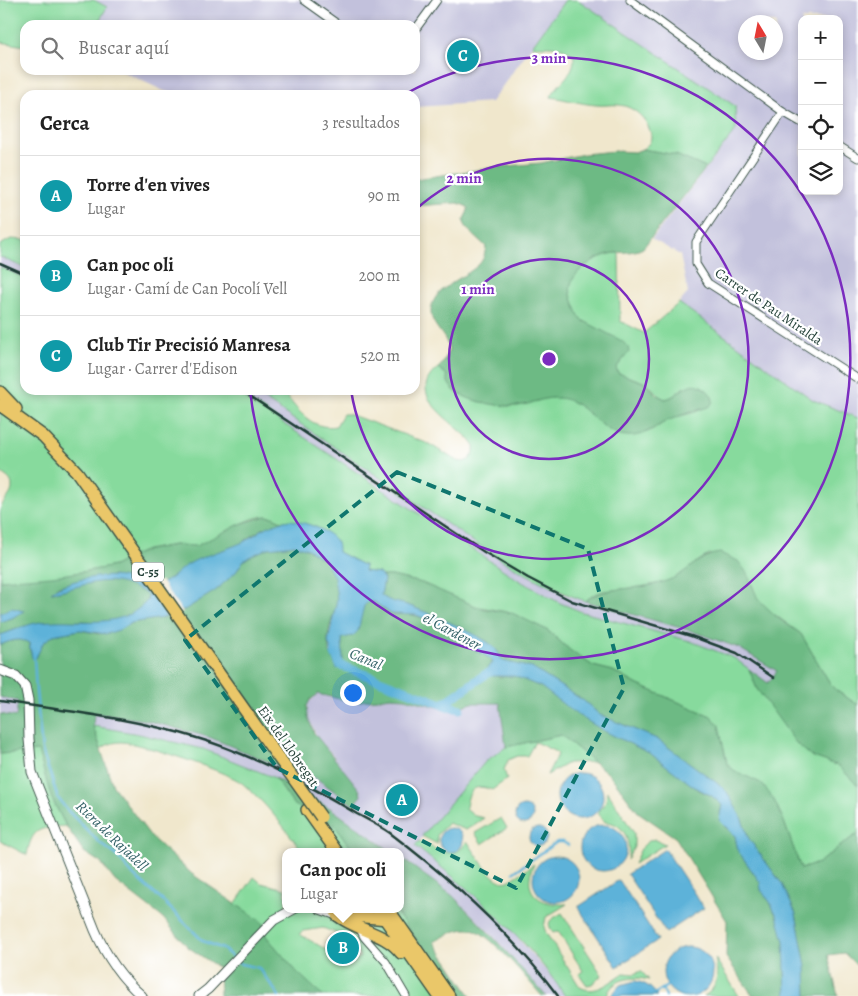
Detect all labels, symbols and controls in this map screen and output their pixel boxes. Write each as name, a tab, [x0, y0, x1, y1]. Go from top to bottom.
north arrow	[738, 15, 783, 60]
map controls	[798, 15, 843, 195]
button: +	[798, 15, 843, 60]
search box	[20, 20, 420, 75]
icon: search	[38, 34, 66, 62]
text: Buscar aquí	[78, 35, 169, 61]
pin: C	[447, 37, 479, 75]
text: 3 min	[532, 48, 567, 68]
button: −	[798, 60, 843, 105]
button: locate	[798, 105, 843, 150]
text: Cerca	[40, 109, 90, 137]
text: 3 resultados	[322, 112, 400, 134]
button: layers	[798, 150, 843, 195]
text: 2 min	[446, 168, 482, 188]
text: Torre d'en vives	[87, 172, 210, 198]
text: A	[51, 185, 61, 207]
text: 90 m	[368, 185, 400, 207]
text: Lugar	[87, 198, 125, 220]
text: Can poc oli	[87, 252, 174, 278]
street label: Carrer de Pau Miralda	[711, 263, 827, 350]
text: B	[51, 265, 61, 287]
text: 200 m	[359, 265, 400, 287]
text: Lugar · Camí de Can Pocolí Vell	[87, 278, 287, 300]
text: 1 min	[461, 279, 495, 299]
text: Club Tir Precisió Manresa	[87, 332, 291, 358]
text: C	[51, 345, 61, 367]
text: 520 m	[361, 345, 400, 367]
centre of rings	[540, 350, 558, 368]
text: Lugar · Carrer d'Edison	[87, 358, 237, 380]
road number: C-55	[132, 562, 164, 582]
water label: el Cardener	[420, 607, 485, 655]
water label: Canal	[347, 643, 386, 675]
your location	[340, 680, 366, 706]
street label: Eix del Llobregat	[254, 702, 324, 791]
pin: A	[386, 781, 418, 819]
water label: Riera de Rajadell	[72, 797, 153, 876]
popup	[282, 848, 404, 913]
text: Can poc oli	[300, 857, 386, 883]
text: Lugar	[300, 883, 338, 905]
pin: B	[327, 929, 359, 967]

